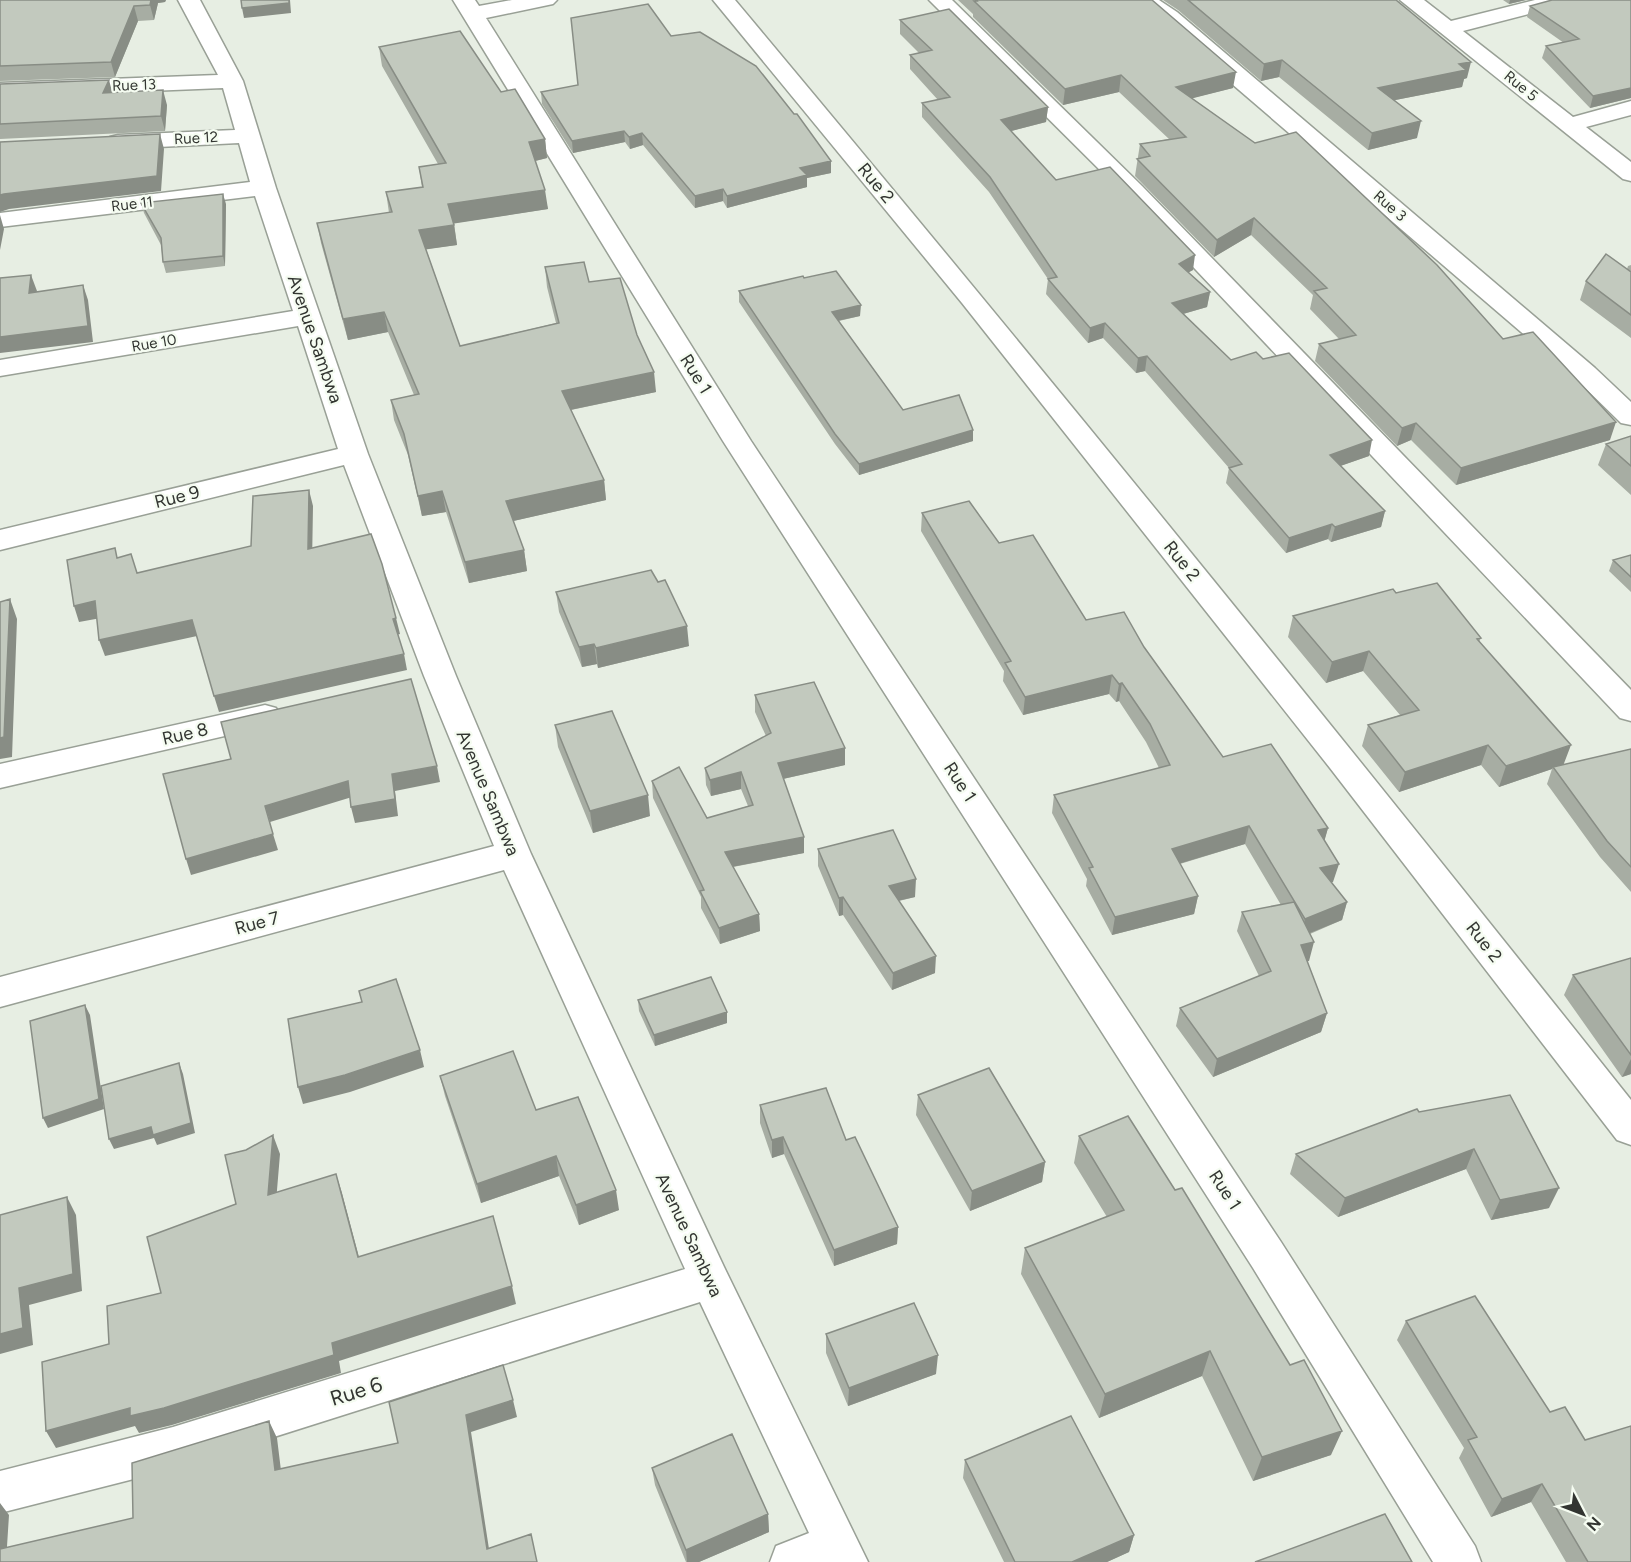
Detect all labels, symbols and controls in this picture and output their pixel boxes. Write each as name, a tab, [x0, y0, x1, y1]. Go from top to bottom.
street label: Rue 5	[1500, 67, 1542, 105]
street label: Rue 13	[112, 75, 156, 95]
street label: Rue 12	[173, 128, 219, 148]
street label: Rue 2	[853, 158, 899, 208]
street label: Rue 3	[1370, 187, 1410, 225]
street label: Rue 11	[110, 193, 154, 215]
street label: Avenue Sambwa	[283, 272, 347, 406]
street label: Rue 10	[130, 330, 178, 356]
street label: Rue 1	[675, 350, 717, 398]
street label: Rue 9	[152, 481, 202, 513]
street label: Rue 2	[1159, 536, 1205, 586]
street label: Rue 8	[160, 718, 210, 750]
street label: Avenue Sambwa	[452, 727, 524, 859]
street label: Rue 1	[939, 758, 981, 806]
street label: Rue 7	[232, 906, 282, 939]
street label: Rue 2	[1461, 917, 1507, 967]
street label: Rue 1	[1204, 1166, 1246, 1214]
street label: Avenue Sambwa	[651, 1170, 727, 1300]
street label: Rue 6	[327, 1371, 385, 1411]
north arrow	[1553, 1484, 1613, 1544]
text: N	[1583, 1513, 1605, 1535]

